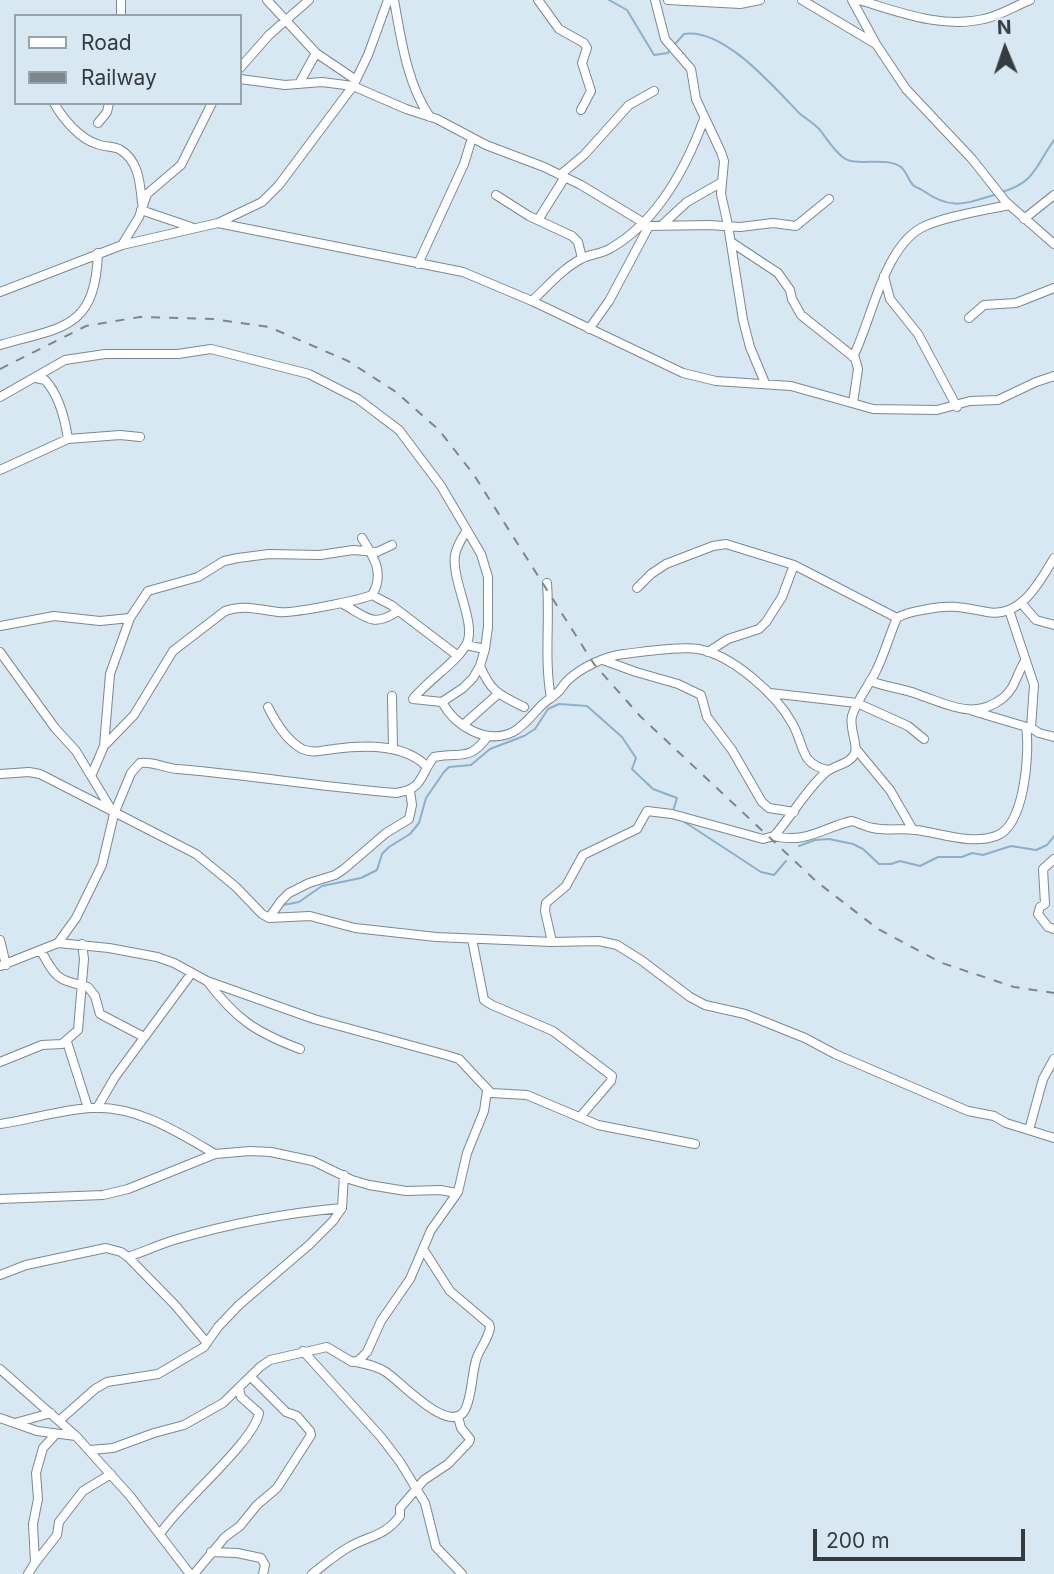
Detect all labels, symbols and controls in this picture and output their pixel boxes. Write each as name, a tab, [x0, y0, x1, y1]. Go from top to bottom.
legend	[14, 14, 242, 105]
north arrow	[970, 14, 1040, 84]
text: N	[997, 16, 1012, 39]
text: Road	[81, 30, 132, 55]
text: Railway	[81, 65, 157, 90]
scale bar	[816, 1514, 1028, 1558]
text: 200 m	[826, 1528, 890, 1553]

